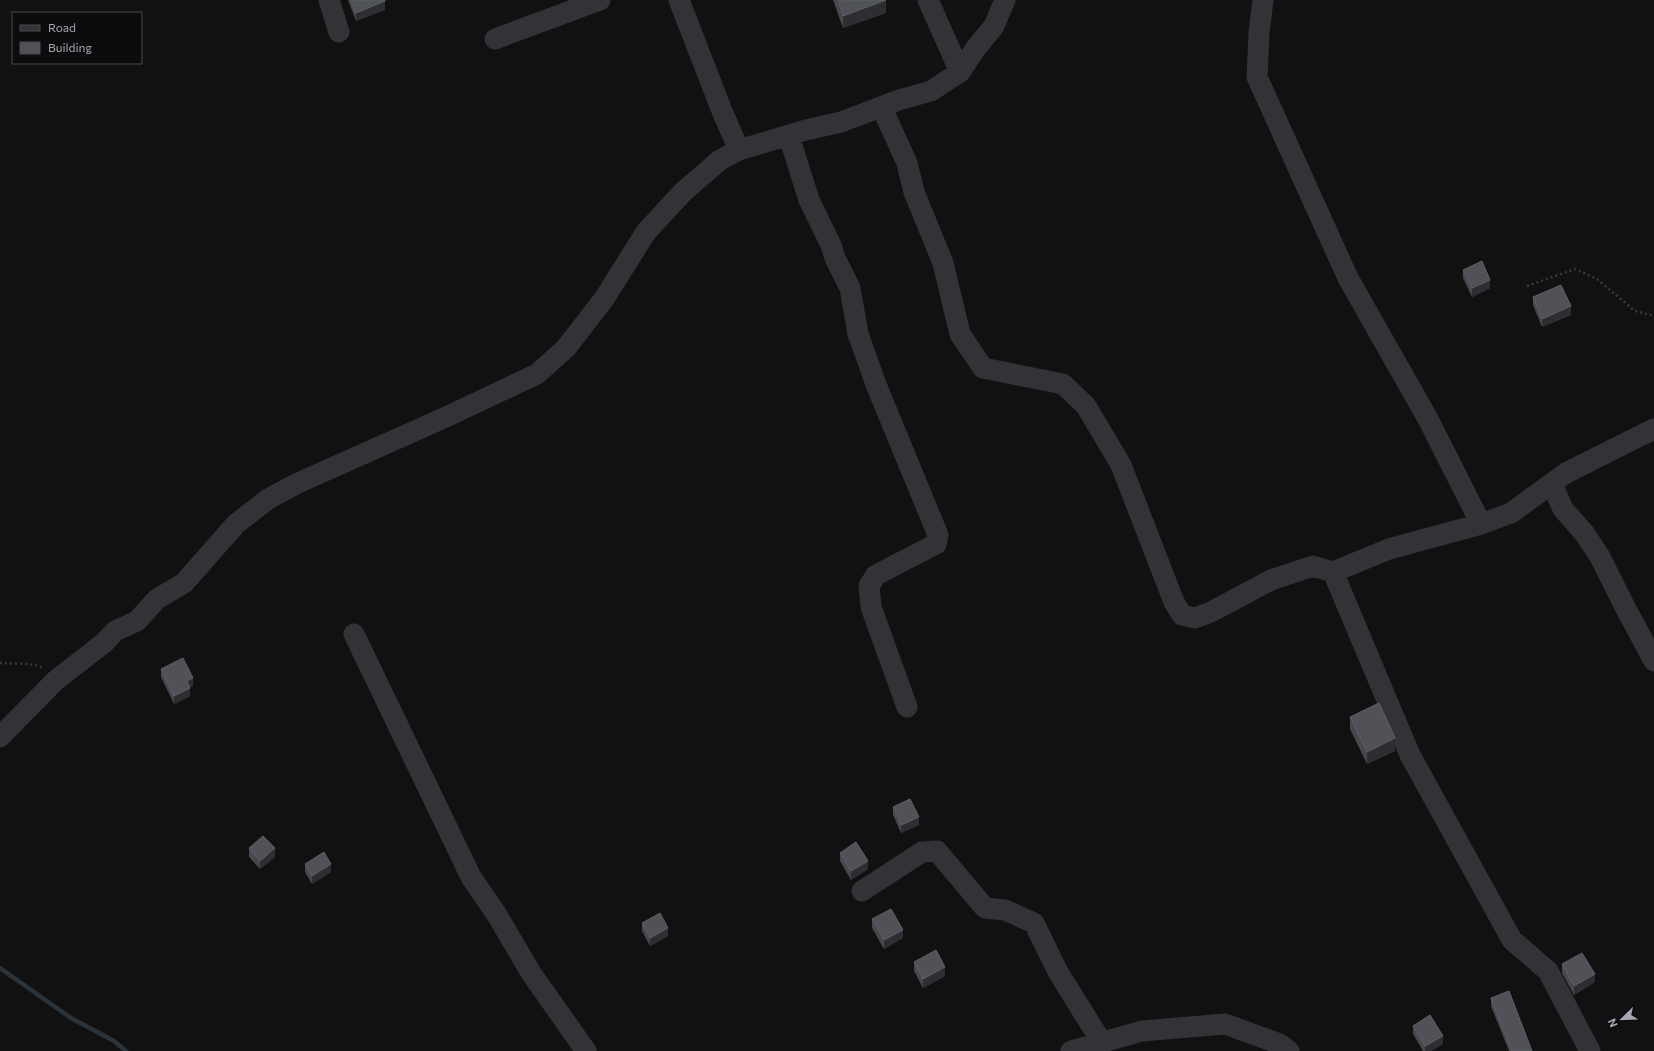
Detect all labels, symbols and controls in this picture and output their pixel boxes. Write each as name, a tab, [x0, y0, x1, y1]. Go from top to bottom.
legend	[12, 12, 142, 64]
text: Road	[48, 20, 76, 34]
text: Building	[48, 40, 92, 54]
north arrow	[1602, 999, 1642, 1039]
text: N	[1605, 1017, 1620, 1029]

